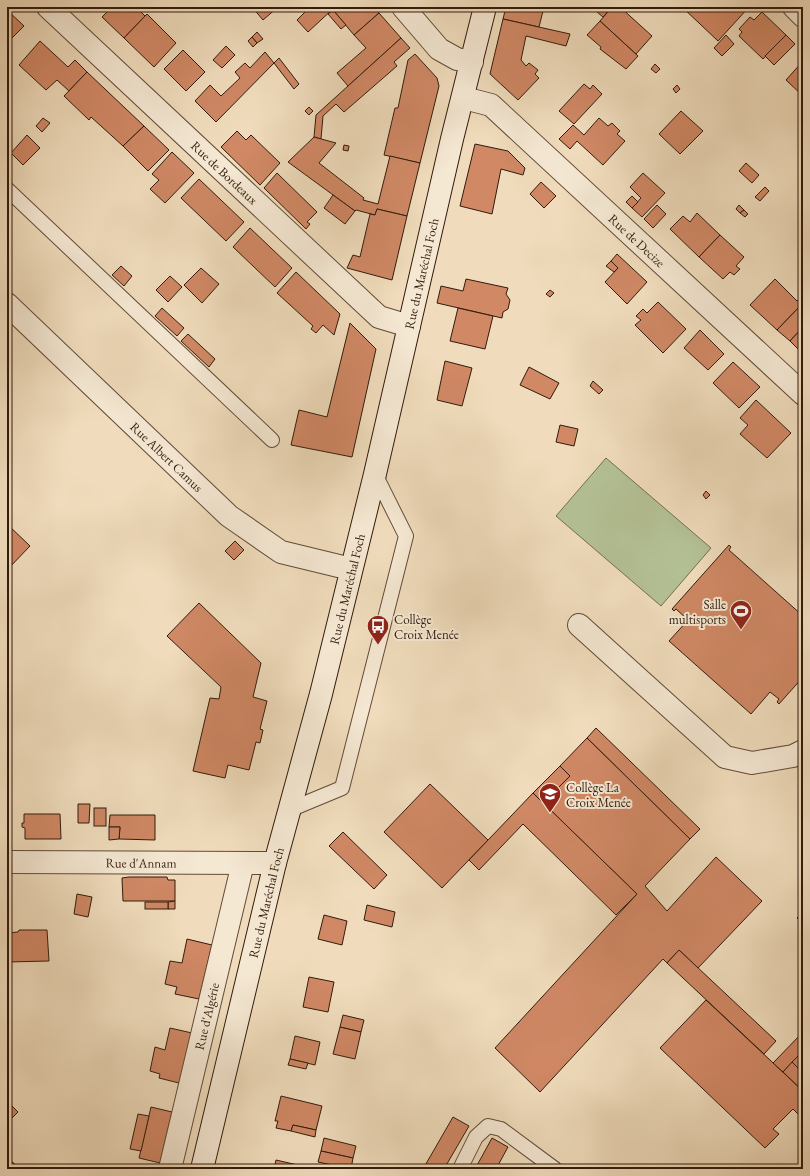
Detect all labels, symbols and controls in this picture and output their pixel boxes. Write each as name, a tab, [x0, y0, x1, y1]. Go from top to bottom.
street label: Rue de Bordeaux	[187, 137, 262, 209]
street label: Rue de Decize	[605, 210, 669, 271]
street label: Rue du Maréchal Foch	[401, 216, 443, 331]
street label: Rue Albert Camus	[126, 418, 206, 496]
street label: Rue du Maréchal Foch	[326, 532, 369, 646]
place label: Salle multisports	[669, 596, 726, 628]
sports icon: Salle multisports	[728, 598, 754, 631]
place label: Collège Croix Menée	[394, 611, 459, 643]
bus stop icon: Collège Croix Menée	[365, 613, 391, 646]
place label: Collège La Croix Menée	[566, 779, 631, 811]
school or university icon: Collège La Croix Menée	[537, 781, 563, 814]
street label: Rue du Maréchal Foch	[245, 845, 288, 960]
street label: Rue d'Annam	[105, 854, 177, 872]
street label: Rue d'Algérie	[191, 981, 223, 1052]

